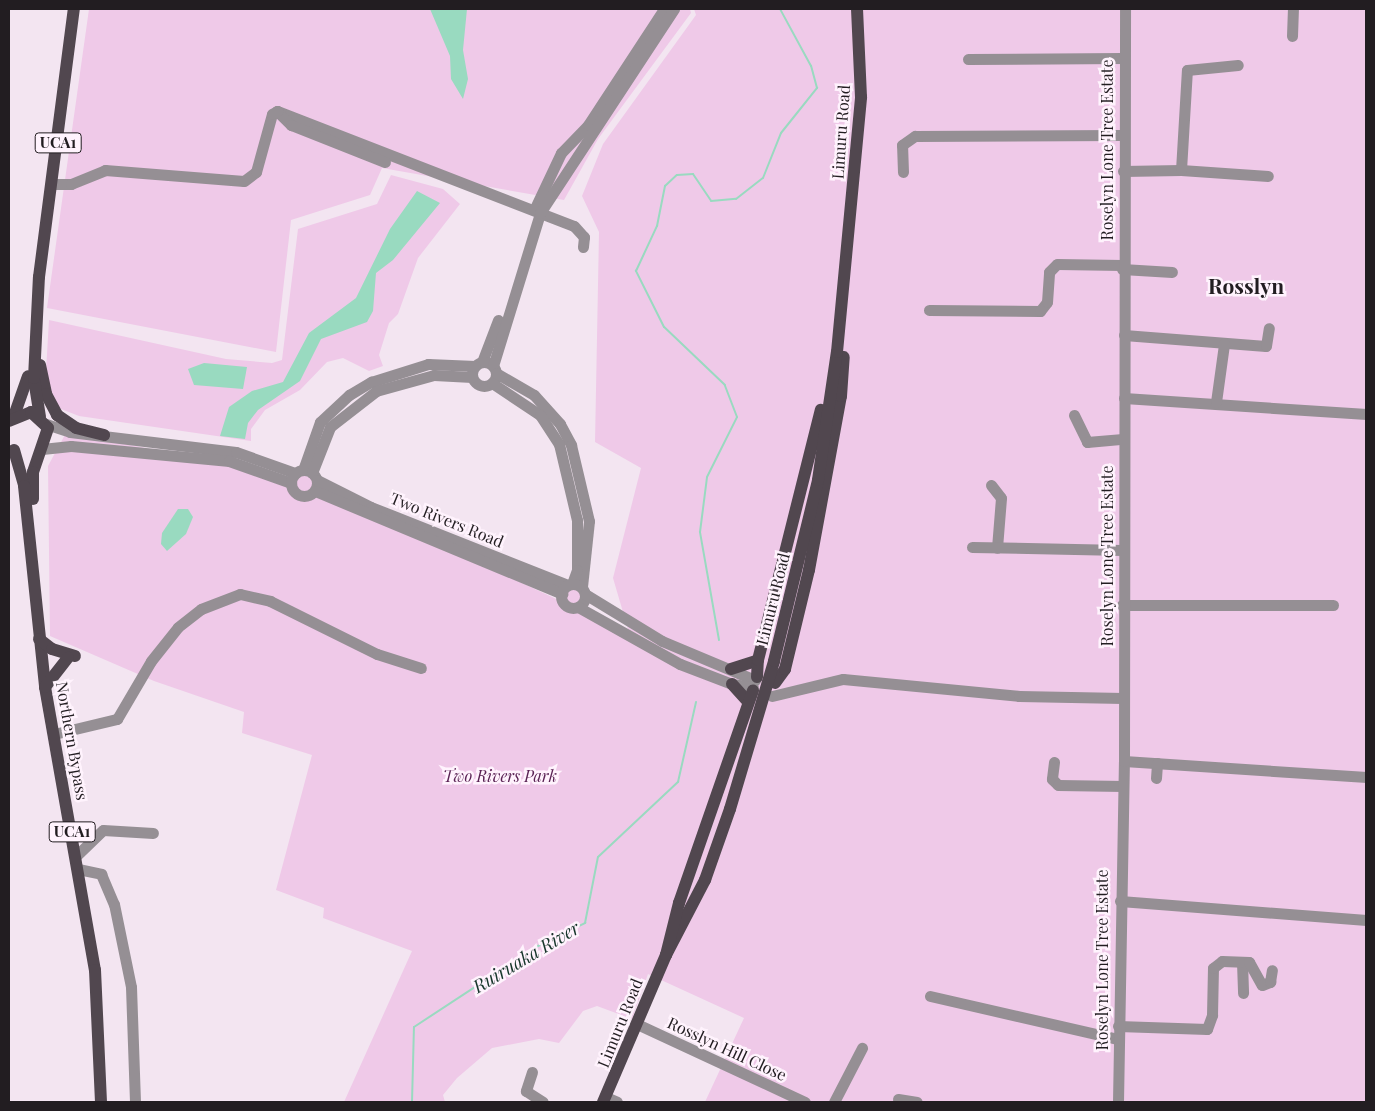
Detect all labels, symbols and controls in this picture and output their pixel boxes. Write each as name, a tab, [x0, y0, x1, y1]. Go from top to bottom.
street label: Roselyn Lone Tree Estate	[1097, 59, 1117, 241]
street label: Limuru Road	[828, 84, 854, 180]
road number: UCA1	[34, 130, 82, 156]
district label: Rosslyn	[1208, 272, 1284, 298]
street label: Roselyn Lone Tree Estate	[1097, 465, 1117, 647]
street label: Two Rivers Road	[388, 489, 506, 551]
street label: Limuru Road	[752, 551, 794, 647]
street label: Northern Bypass	[52, 680, 92, 802]
park label: Two Rivers Park	[443, 766, 557, 786]
road number: UCA1	[48, 820, 96, 844]
street label: Roselyn Lone Tree Estate	[1092, 869, 1112, 1051]
water label: Ruiruaka River	[469, 917, 583, 997]
street label: Limuru Road	[593, 976, 647, 1070]
street label: Rosslyn Hill Close	[664, 1013, 790, 1085]

